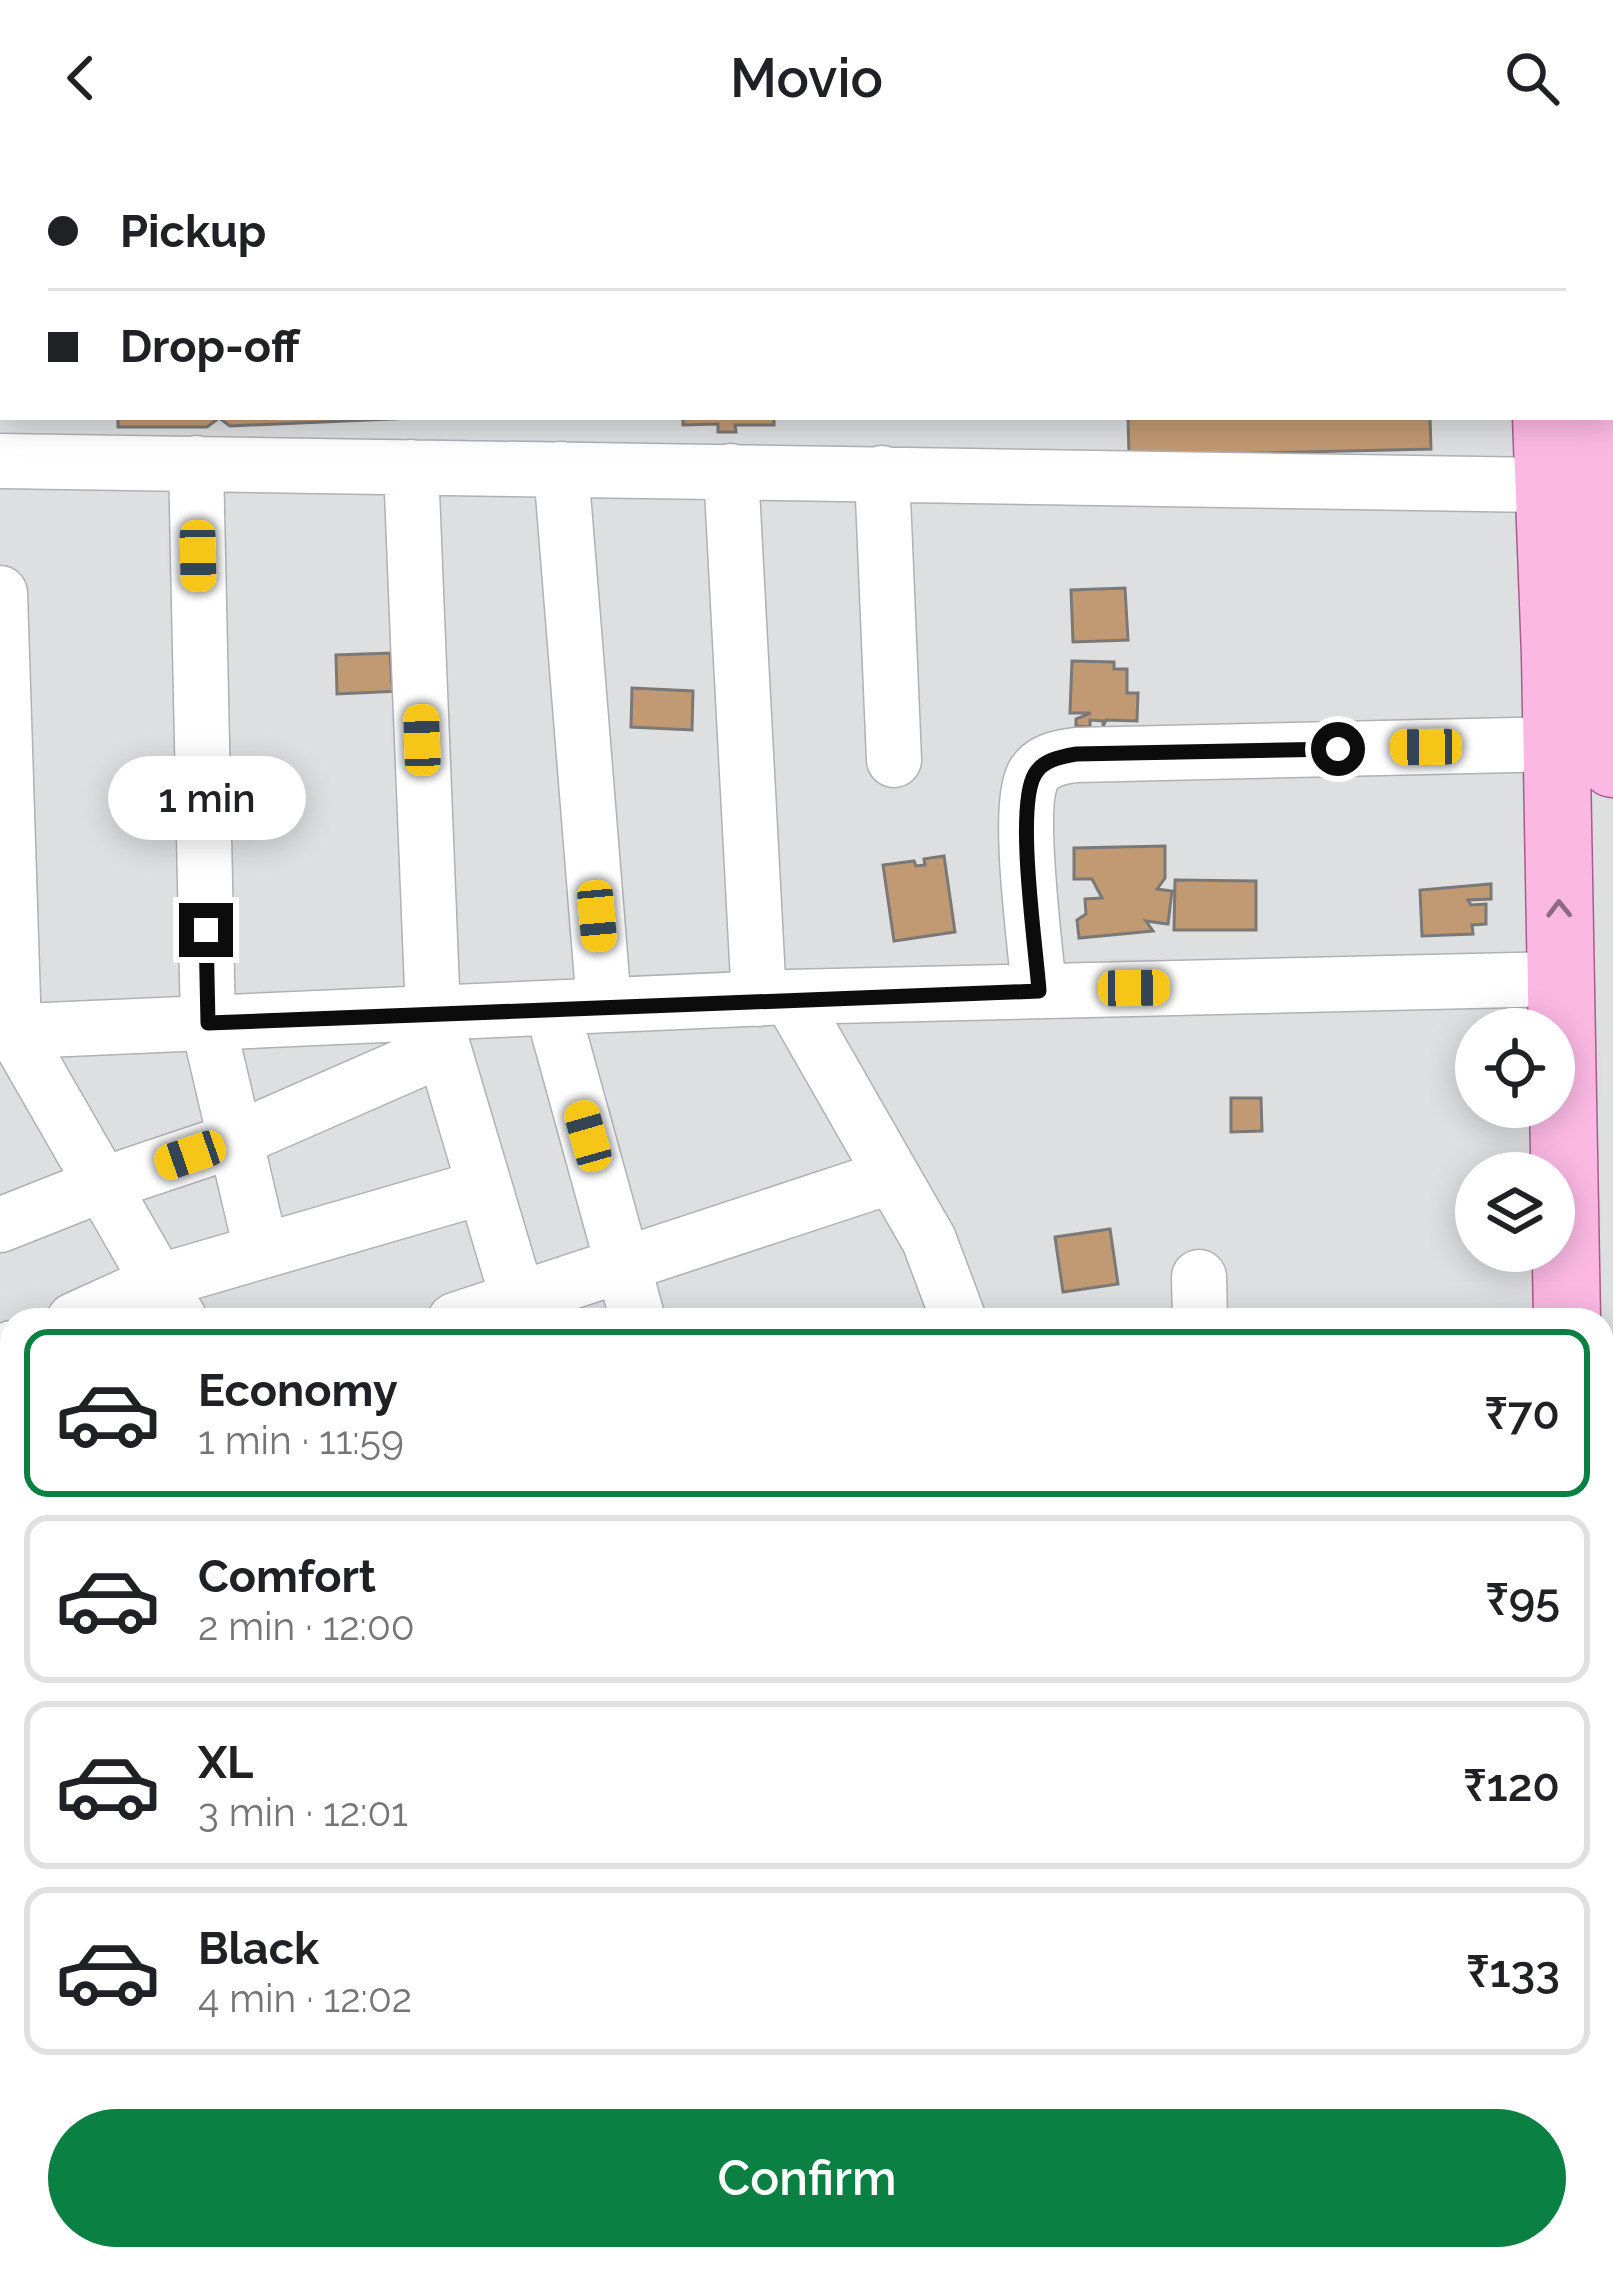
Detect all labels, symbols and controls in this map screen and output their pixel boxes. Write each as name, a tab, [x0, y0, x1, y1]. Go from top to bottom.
icon: back	[48, 45, 114, 111]
icon: search	[1499, 45, 1565, 111]
text: Movio	[730, 46, 883, 110]
text: Pickup	[120, 205, 266, 258]
text: Drop-off	[120, 320, 300, 373]
car	[179, 520, 217, 592]
car	[403, 703, 441, 777]
route start	[1311, 722, 1365, 776]
car	[1390, 728, 1462, 766]
callout: 1 min	[107, 756, 305, 840]
text: 1 min	[159, 775, 255, 821]
car	[576, 879, 618, 953]
one-way arrow	[1547, 899, 1573, 918]
route end	[179, 903, 233, 957]
car	[1098, 969, 1170, 1007]
map controls	[1455, 1008, 1575, 1272]
button: locate	[1455, 1008, 1575, 1128]
car	[561, 1096, 615, 1176]
car	[150, 1126, 230, 1184]
button: layers	[1455, 1152, 1575, 1272]
icon: car	[54, 1359, 162, 1467]
text: Economy	[198, 1364, 398, 1417]
text: ₹70	[1484, 1387, 1560, 1440]
text: 1 min · 11:59	[198, 1417, 404, 1463]
icon: car	[54, 1545, 162, 1653]
text: Comfort	[198, 1550, 376, 1603]
text: ₹95	[1485, 1573, 1560, 1626]
text: 2 min · 12:00	[198, 1603, 415, 1649]
icon: car	[54, 1731, 162, 1839]
text: XL	[198, 1736, 253, 1789]
text: ₹120	[1463, 1759, 1560, 1812]
text: 3 min · 12:01	[198, 1789, 408, 1835]
icon: car	[54, 1917, 162, 2025]
text: Black	[198, 1922, 319, 1975]
text: ₹133	[1466, 1945, 1560, 1998]
text: 4 min · 12:02	[198, 1975, 412, 2021]
button: Confirm	[48, 2109, 1566, 2247]

